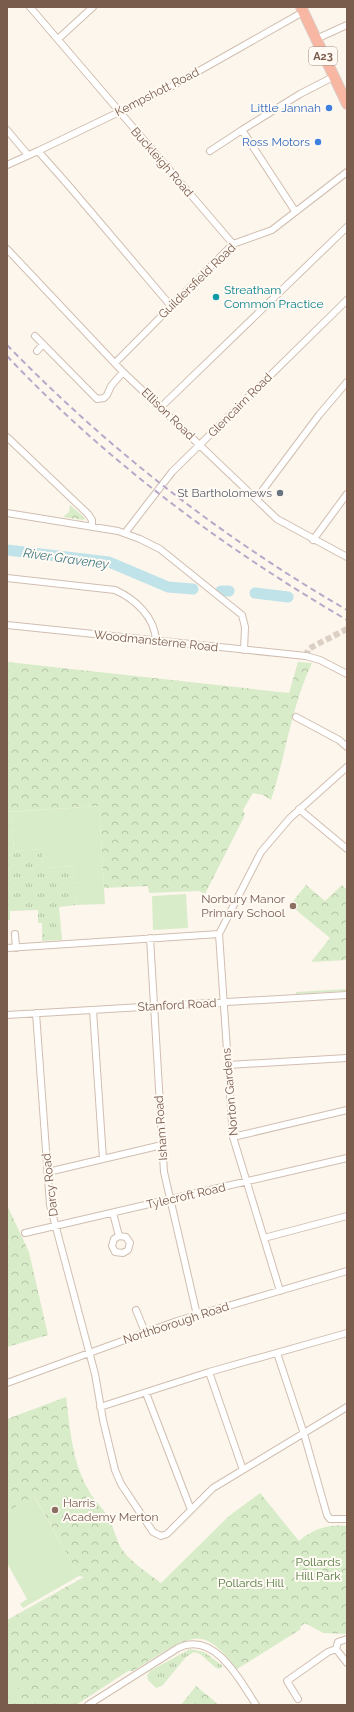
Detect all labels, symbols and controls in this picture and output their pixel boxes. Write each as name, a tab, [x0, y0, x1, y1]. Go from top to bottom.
road number: A23	[309, 47, 337, 65]
street label: Kempshott Road	[113, 65, 201, 119]
place label: Little Jannah	[251, 101, 321, 115]
marker: Little Jannah	[324, 103, 334, 113]
street label: Buckleigh Road	[128, 124, 196, 200]
place label: Ross Motors	[242, 135, 310, 149]
marker: Ross Motors	[313, 137, 323, 147]
street label: Guildersfield Road	[156, 241, 238, 321]
place label: Streatham Common Practice	[224, 283, 324, 311]
marker: Streatham Common Practice	[211, 292, 221, 302]
street label: Glencairn Road	[205, 370, 275, 440]
street label: Ellison Road	[139, 385, 197, 443]
place label: St Bartholomews	[177, 486, 272, 500]
marker: St Bartholomews	[275, 488, 285, 498]
water label: River Graveney	[22, 545, 110, 572]
street label: Woodmansterne Road	[93, 628, 219, 654]
place label: Norbury Manor Primary School	[201, 892, 286, 920]
marker: Norbury Manor Primary School	[288, 901, 298, 911]
street label: Stanford Road	[137, 996, 217, 1014]
street label: Norton Gardens	[219, 1047, 241, 1136]
street label: Isham Road	[152, 1095, 170, 1161]
street label: Darcy Road	[39, 1153, 61, 1217]
street label: Tylecroft Road	[145, 1180, 227, 1212]
street label: Northborough Road	[121, 1299, 231, 1347]
place label: Harris Academy Merton	[63, 1496, 158, 1524]
marker: Harris Academy Merton	[50, 1505, 60, 1515]
park label: Pollards Hill Park	[295, 1555, 341, 1583]
park label: Pollards Hill	[218, 1576, 285, 1590]

